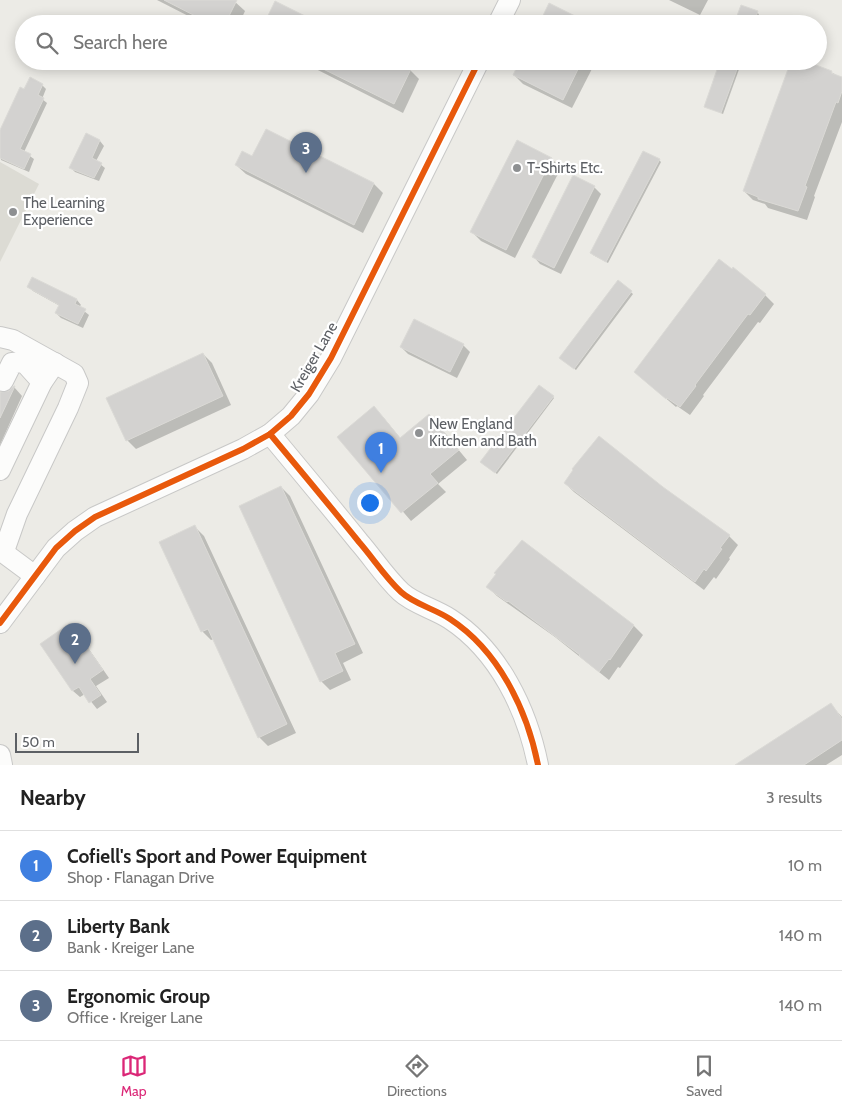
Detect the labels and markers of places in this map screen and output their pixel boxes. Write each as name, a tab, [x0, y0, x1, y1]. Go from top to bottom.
pin: 3	[290, 132, 322, 173]
place label: T-Shirts Etc.	[527, 159, 603, 177]
marker: T-Shirts Etc.	[511, 162, 523, 174]
place label: The Learning Experience	[23, 194, 105, 229]
marker: The Learning Experience	[7, 206, 19, 218]
place label: New England Kitchen and Bath	[429, 415, 537, 450]
marker: New England Kitchen and Bath	[413, 427, 425, 439]
pin: 1	[365, 432, 397, 473]
pin: 2	[59, 623, 91, 664]

